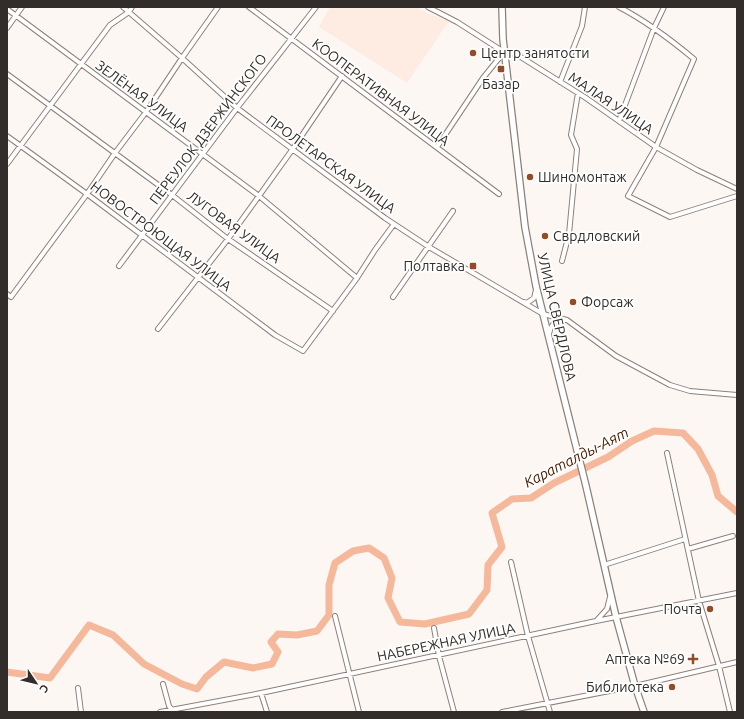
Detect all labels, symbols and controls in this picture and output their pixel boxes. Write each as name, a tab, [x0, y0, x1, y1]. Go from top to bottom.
street label: КООПЕРАТИВНАЯ УЛИЦА	[309, 35, 453, 149]
place label: Центр занятости	[481, 45, 590, 61]
marker: Центр занятости	[468, 48, 478, 58]
street label: ПЕРЕУЛОК ДЗЕРЖИНСКОГО	[146, 50, 270, 207]
street label: ЗЕЛЁНАЯ УЛИЦА	[93, 57, 191, 135]
marker: Базар	[496, 64, 506, 74]
street label: МАЛАЯ УЛИЦА	[566, 69, 656, 137]
place label: Базар	[482, 76, 520, 92]
street label: ПРОЛЕТАРСКАЯ УЛИЦА	[263, 112, 399, 216]
place label: Шиномонтаж	[538, 169, 627, 185]
marker: Шиномонтаж	[525, 172, 535, 182]
street label: НОВОСТРОЮЩАЯ УЛИЦА	[88, 178, 234, 294]
street label: ЛУГОВАЯ УЛИЦА	[184, 188, 284, 266]
place label: Сврдловский	[553, 228, 640, 244]
marker: Сврдловский	[540, 231, 550, 241]
street label: УЛИЦА СВЕРДЛОВА	[534, 251, 580, 383]
place label: Полтавка	[403, 258, 465, 274]
marker: Полтавка	[468, 261, 478, 271]
place label: Форсаж	[581, 294, 634, 310]
marker: Форсаж	[568, 297, 578, 307]
water label: Караталды-Аят	[521, 423, 631, 491]
place label: Почта	[663, 601, 702, 617]
marker: Почта	[705, 604, 715, 614]
street label: НАБЕРЕЖНАЯ УЛИЦА	[375, 620, 517, 664]
place label: Аптека №69	[605, 651, 685, 667]
marker: Аптека №69	[688, 654, 698, 664]
north arrow	[16, 663, 56, 703]
place label: Библиотека	[586, 679, 664, 695]
text: С	[37, 682, 51, 695]
marker: Библиотека	[667, 682, 677, 692]

